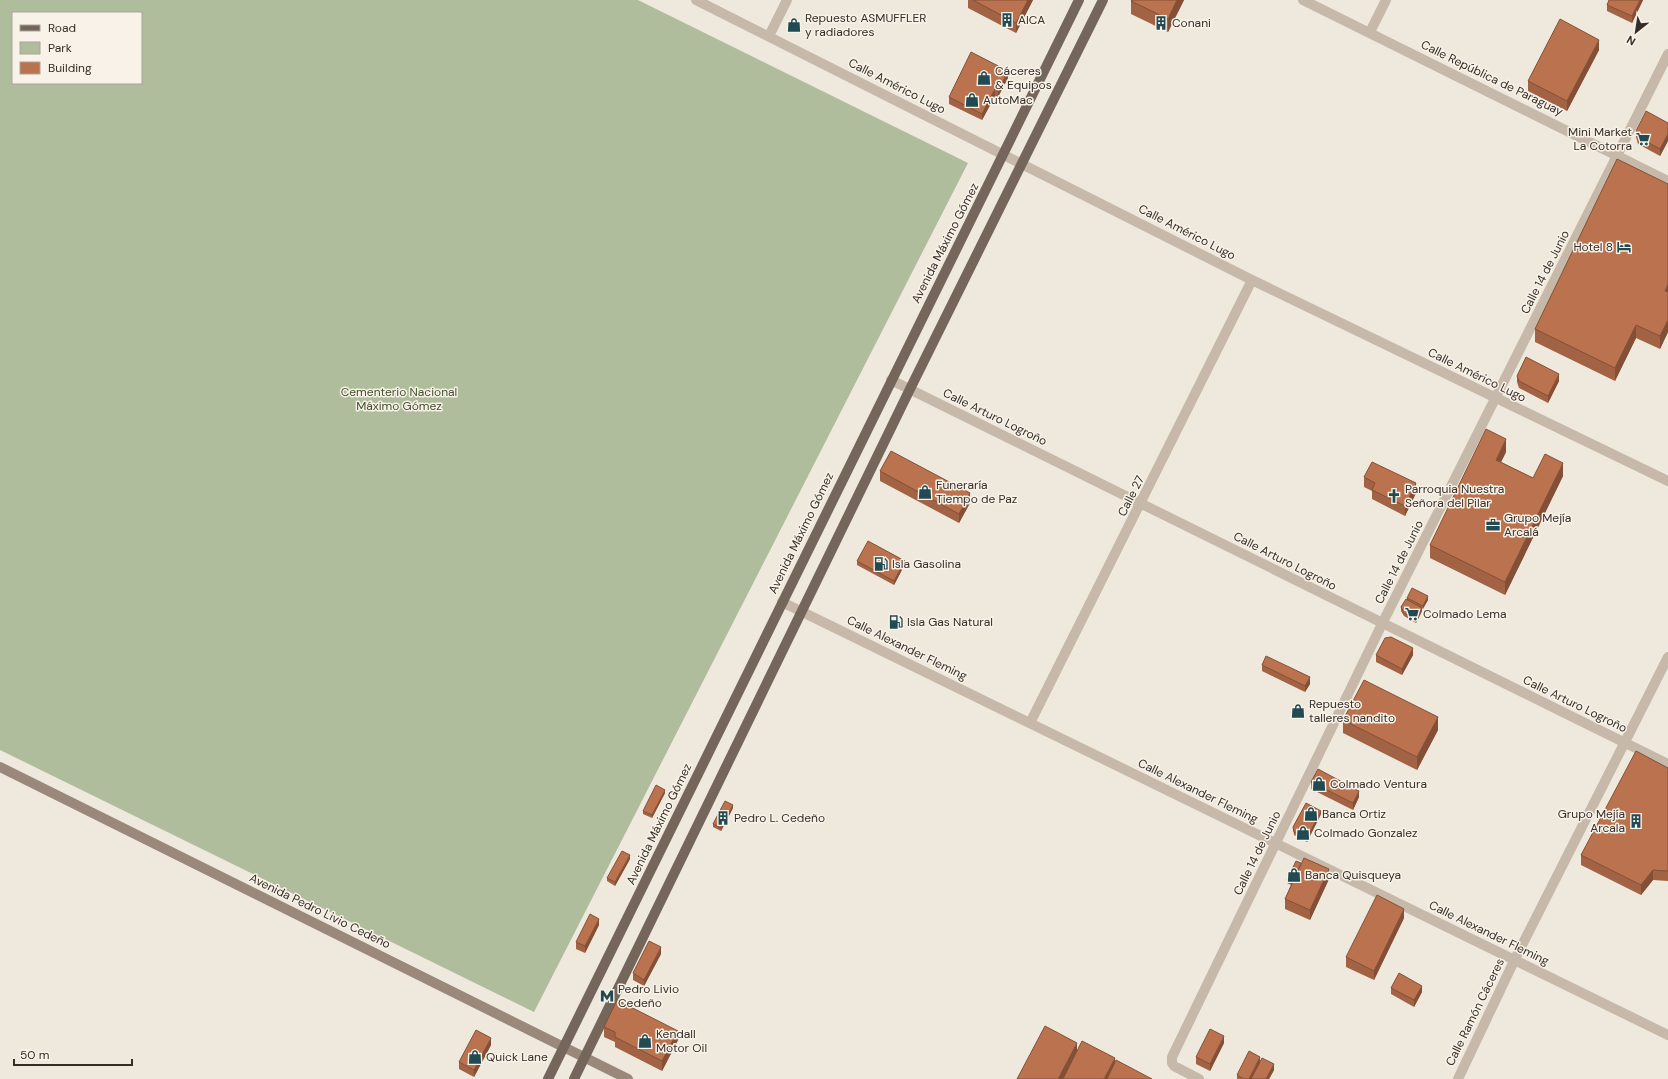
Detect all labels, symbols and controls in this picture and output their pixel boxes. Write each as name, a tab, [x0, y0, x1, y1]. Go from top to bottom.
place label: Repuesto ASMUFFLER y radiadores	[805, 10, 926, 40]
legend	[12, 12, 142, 84]
building icon: AICA	[999, 12, 1015, 28]
place label: AICA	[1018, 12, 1045, 28]
north arrow	[1616, 12, 1656, 52]
building icon: Conani	[1153, 15, 1169, 31]
place label: Conani	[1172, 15, 1211, 31]
shop icon: Repuesto ASMUFFLER y radiadores	[786, 17, 802, 33]
text: Road	[48, 20, 76, 36]
text: N	[1624, 33, 1638, 49]
street label: Calle República de Paraguay	[1418, 37, 1566, 120]
text: Park	[48, 40, 72, 56]
street label: Calle Américo Lugo	[846, 55, 948, 117]
text: Building	[48, 60, 92, 76]
place label: Cáceres & Equipos	[995, 63, 1052, 93]
shop icon: Cáceres & Equipos	[976, 70, 992, 86]
shop icon: AutoMac	[964, 92, 980, 108]
place label: AutoMac	[983, 92, 1033, 108]
place label: Mini Market La Cotorra	[1568, 124, 1632, 154]
supermarket icon: Mini Market La Cotorra	[1635, 131, 1651, 147]
street label: Avenida Máximo Gómez	[908, 180, 982, 306]
street label: Calle Américo Lugo	[1136, 201, 1238, 263]
street label: Calle 14 de Junio	[1517, 227, 1573, 317]
place label: Hotel 8	[1573, 239, 1613, 255]
hotel icon: Hotel 8	[1616, 239, 1632, 255]
street label: Calle Américo Lugo	[1425, 344, 1529, 406]
park label: Cementerio Nacional Máximo Gómez	[341, 384, 457, 414]
street label: Calle Arturo Logroño	[940, 385, 1050, 449]
street label: Avenida Máximo Gómez	[765, 470, 837, 596]
street label: Calle 27	[1114, 473, 1148, 519]
place label: Funeraría Tiempo de Paz	[936, 477, 1017, 507]
place label: Parroquia Nuestra Señora del Pilar	[1405, 481, 1504, 511]
shop icon: Funeraría Tiempo de Paz	[917, 484, 933, 500]
church icon: Parroquia Nuestra Señora del Pilar	[1386, 488, 1402, 504]
place label: Grupo Mejía Arcalá	[1504, 510, 1571, 540]
street label: Calle 14 de Junio	[1371, 517, 1427, 607]
office icon: Grupo Mejía Arcalá	[1485, 517, 1501, 533]
street label: Calle Arturo Logroño	[1231, 528, 1339, 594]
fuel station icon: Isla Gasolina	[873, 556, 889, 572]
place label: Isla Gasolina	[892, 556, 961, 572]
supermarket icon: Colmado Lema	[1404, 606, 1420, 622]
place label: Colmado Lema	[1423, 606, 1507, 622]
street label: Calle Alexander Fleming	[844, 612, 970, 684]
fuel station icon: Isla Gas Natural	[888, 614, 904, 630]
place label: Isla Gas Natural	[907, 614, 993, 630]
street label: Calle Arturo Logroño	[1520, 672, 1630, 736]
place label: Repuesto talleres nandito	[1309, 696, 1395, 726]
shop icon: Repuesto talleres nandito	[1290, 703, 1306, 719]
street label: Calle Alexander Fleming	[1135, 755, 1261, 827]
street label: Avenida Máximo Gómez	[623, 761, 695, 887]
shop icon: Colmado Ventura	[1311, 776, 1327, 792]
place label: Colmado Ventura	[1330, 776, 1427, 792]
shop icon: Banca Ortiz	[1303, 806, 1319, 822]
place label: Banca Ortiz	[1322, 806, 1386, 822]
place label: Grupo Mejía Arcala	[1558, 806, 1625, 836]
street label: Calle 14 de Junio	[1230, 808, 1284, 898]
building icon: Pedro L. Cedeño	[715, 810, 731, 826]
place label: Pedro L. Cedeño	[734, 810, 825, 826]
building icon: Grupo Mejía Arcala	[1628, 813, 1644, 829]
shop icon: Colmado Gonzalez	[1295, 825, 1311, 841]
place label: Colmado Gonzalez	[1314, 825, 1418, 841]
shop icon: Banca Quisqueya	[1286, 867, 1302, 883]
place label: Banca Quisqueya	[1305, 867, 1401, 883]
street label: Avenida Pedro Livio Cedeño	[247, 870, 393, 952]
street label: Calle Alexander Fleming	[1426, 897, 1552, 969]
street label: Calle Ramón Cáceres	[1442, 956, 1508, 1068]
place label: Pedro Livio Cedeño	[618, 981, 679, 1011]
metro station icon: Pedro Livio Cedeño	[599, 988, 615, 1004]
place label: Kendall Motor Oil	[656, 1026, 707, 1056]
shop icon: Kendall Motor Oil	[637, 1033, 653, 1049]
scale bar	[14, 1041, 132, 1067]
text: 50 m	[20, 1047, 49, 1063]
shop icon: Quick Lane	[467, 1049, 483, 1065]
place label: Quick Lane	[486, 1049, 548, 1065]

